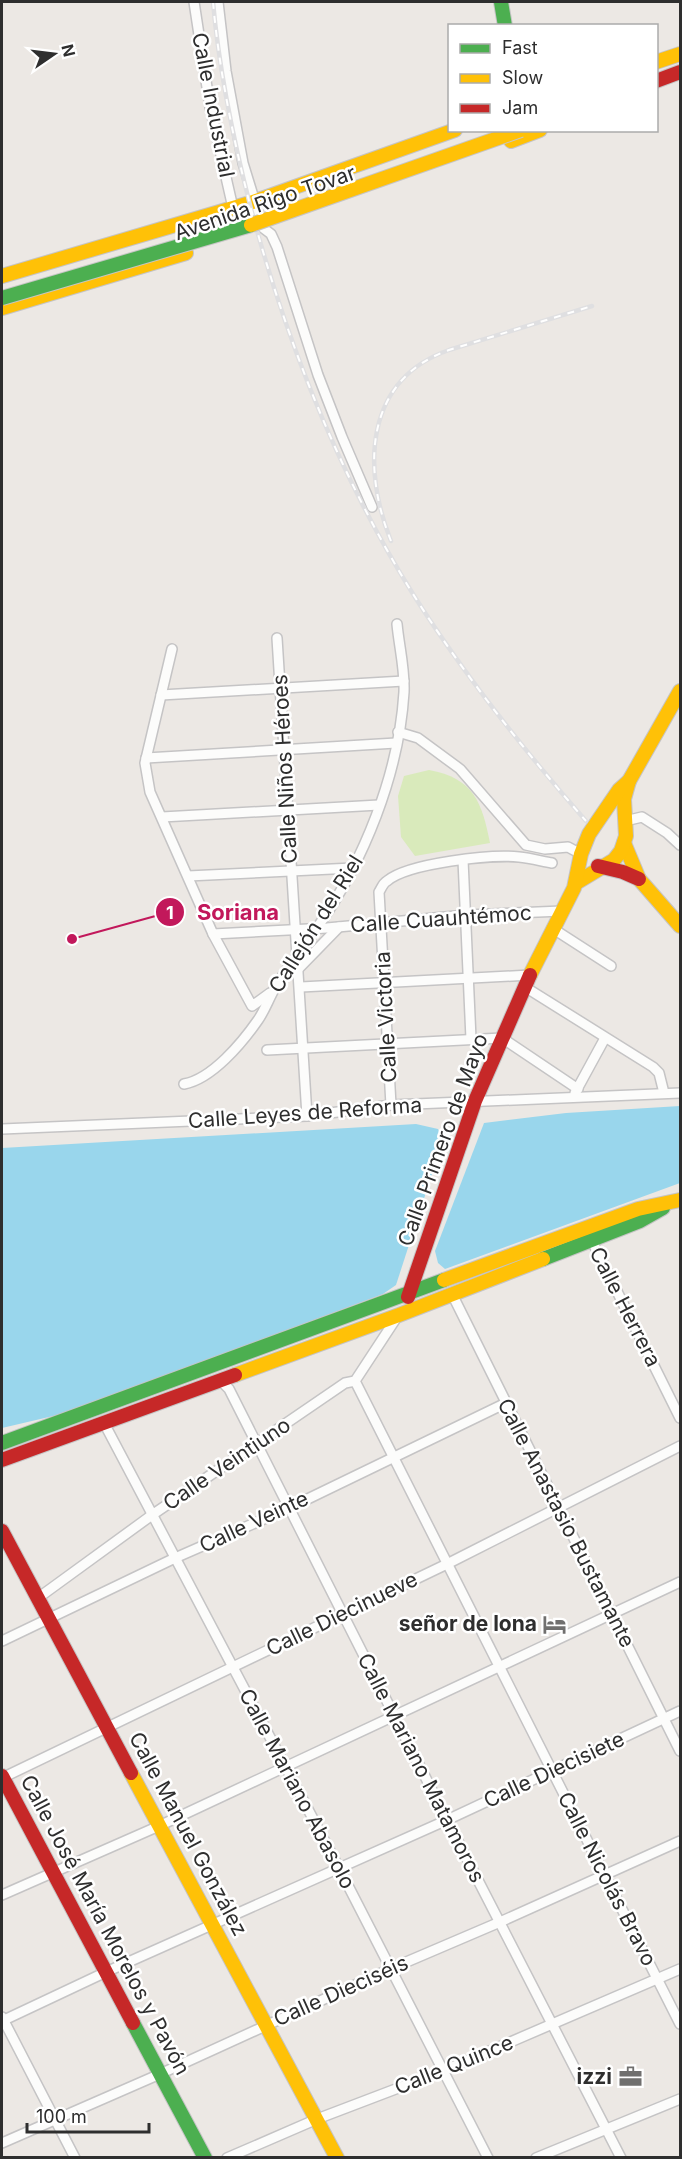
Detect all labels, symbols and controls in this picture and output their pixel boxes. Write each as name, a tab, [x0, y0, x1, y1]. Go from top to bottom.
north arrow	[24, 24, 84, 84]
legend	[448, 24, 658, 132]
street label: Calle Industrial	[187, 30, 240, 179]
text: Fast	[502, 37, 538, 58]
text: N	[57, 42, 80, 59]
text: Slow	[502, 67, 543, 88]
text: Jam	[502, 97, 538, 118]
street label: Avenida Rigo Tovar	[171, 160, 359, 245]
street label: Calle Niños Héroes	[267, 674, 302, 864]
street label: Callejón del Riel	[263, 850, 368, 997]
callout: Soriana	[155, 892, 291, 932]
text: Soriana	[197, 899, 279, 925]
street label: Calle Cuauhtémoc	[349, 900, 532, 937]
text: 1	[166, 902, 174, 923]
street label: Calle Victoria	[370, 951, 401, 1083]
street label: Calle Primero de Mayo	[392, 1030, 493, 1250]
street label: Calle Leyes de Reforma	[187, 1092, 423, 1133]
street label: Calle Herrera	[585, 1243, 666, 1371]
street label: Calle Anastasio Bustamante	[493, 1394, 640, 1651]
street label: Calle Veintiuno	[158, 1412, 295, 1515]
street label: Calle Veinte	[195, 1485, 312, 1558]
street label: Calle Diecinueve	[262, 1566, 422, 1661]
place label: señor de lona	[399, 1611, 537, 1636]
hotel icon: señor de lona	[542, 1611, 568, 1637]
street label: Calle Mariano Matamoros	[353, 1649, 490, 1887]
street label: Calle Mariano Abasolo	[234, 1684, 361, 1893]
street label: Calle Diecisiete	[479, 1726, 628, 1813]
street label: Calle Manuel González	[124, 1728, 253, 1940]
street label: Calle José María Morelos y Pavón	[16, 1771, 195, 2079]
street label: Calle Nicolás Bravo	[553, 1788, 662, 1970]
street label: Calle Dieciséis	[270, 1950, 412, 2031]
street label: Calle Quince	[391, 2029, 517, 2100]
place label: izzi	[577, 2064, 612, 2089]
office icon: izzi	[617, 2064, 643, 2090]
scale bar	[27, 2096, 148, 2134]
text: 100 m	[36, 2106, 87, 2127]

